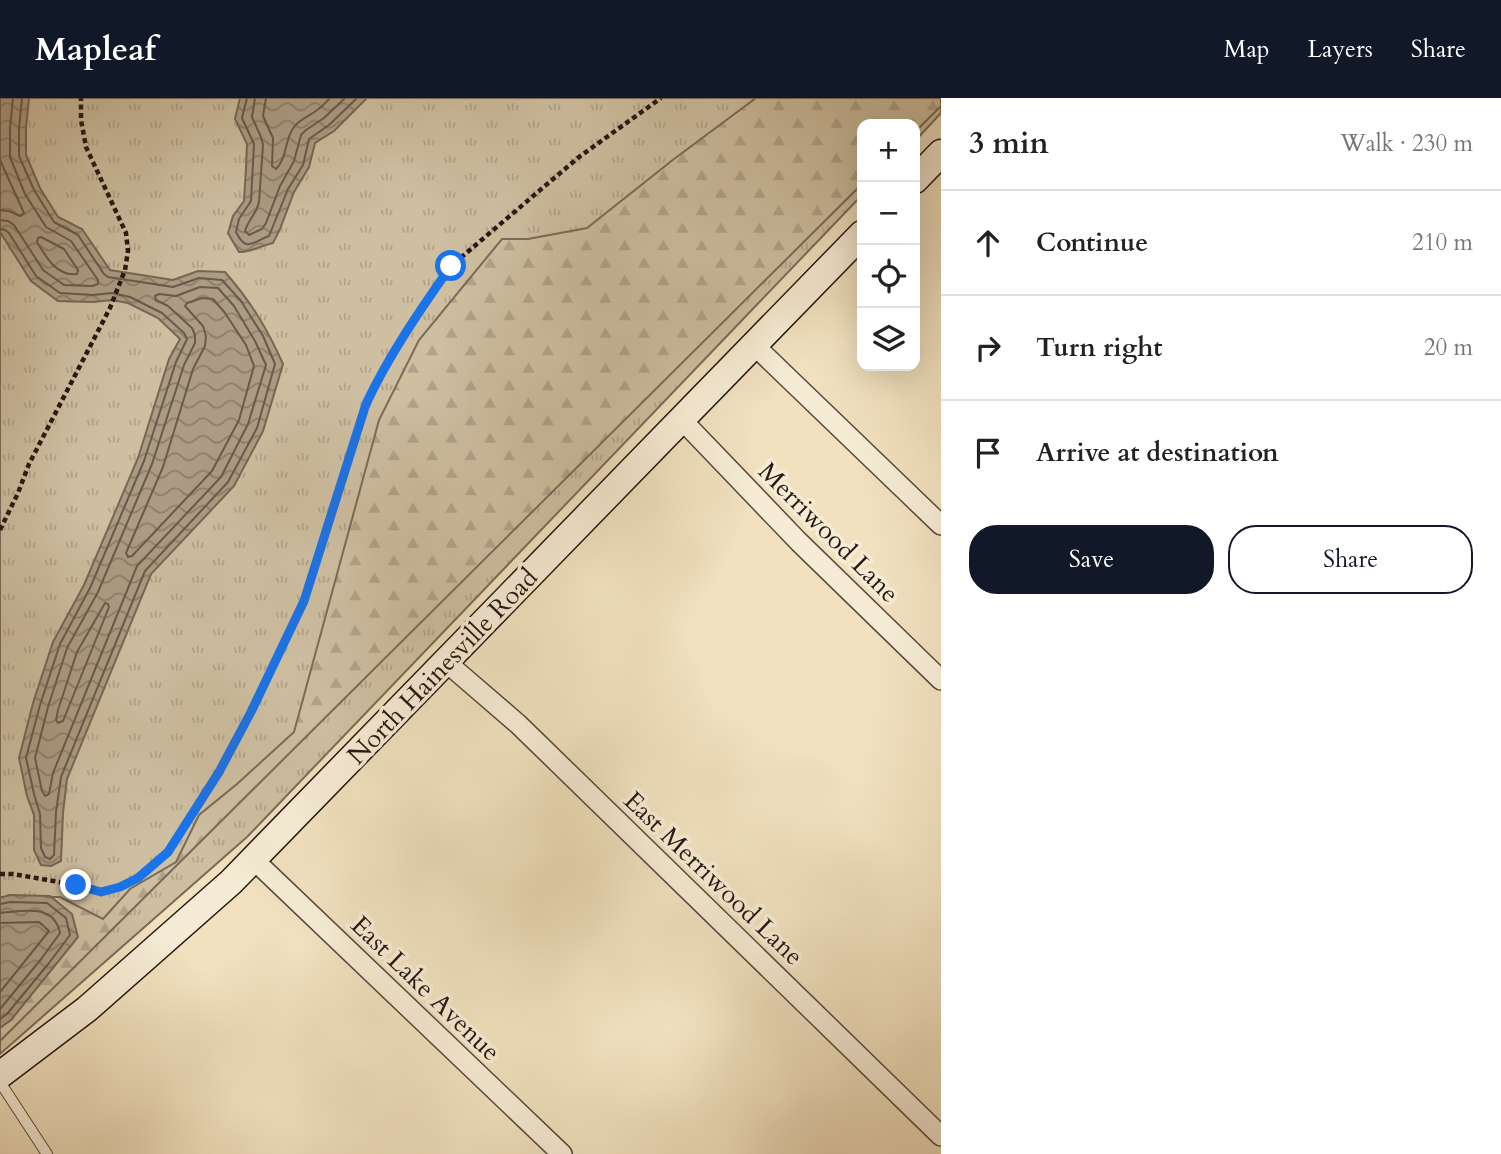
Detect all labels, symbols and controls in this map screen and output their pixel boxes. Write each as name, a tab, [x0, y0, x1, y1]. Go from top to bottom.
text: Mapleaf	[35, 27, 156, 72]
text: Map	[1224, 33, 1270, 66]
text: Layers	[1308, 33, 1373, 66]
text: Share	[1411, 33, 1466, 66]
map controls	[857, 119, 920, 371]
button: +	[857, 119, 920, 182]
text: 3 min	[969, 123, 1049, 164]
text: Walk · 230 m	[1340, 128, 1473, 159]
button: −	[857, 182, 920, 245]
icon: ahead	[969, 224, 1007, 262]
text: Continue	[1036, 225, 1148, 260]
text: 210 m	[1412, 227, 1473, 258]
button: locate	[857, 245, 920, 308]
route start	[435, 250, 466, 281]
button: layers	[857, 308, 920, 371]
icon: right	[969, 329, 1007, 367]
text: Turn right	[1036, 330, 1163, 365]
text: 20 m	[1424, 332, 1473, 363]
icon: arrive	[969, 434, 1007, 472]
text: Arrive at destination	[1036, 435, 1279, 470]
street label: Merriwood Lane	[751, 454, 907, 610]
button: Save	[969, 525, 1214, 594]
button: Share	[1228, 525, 1473, 594]
street label: North Hainesville Road	[339, 560, 545, 772]
street label: East Merriwood Lane	[616, 783, 811, 973]
route end	[60, 869, 91, 900]
street label: East Lake Avenue	[343, 908, 508, 1069]

